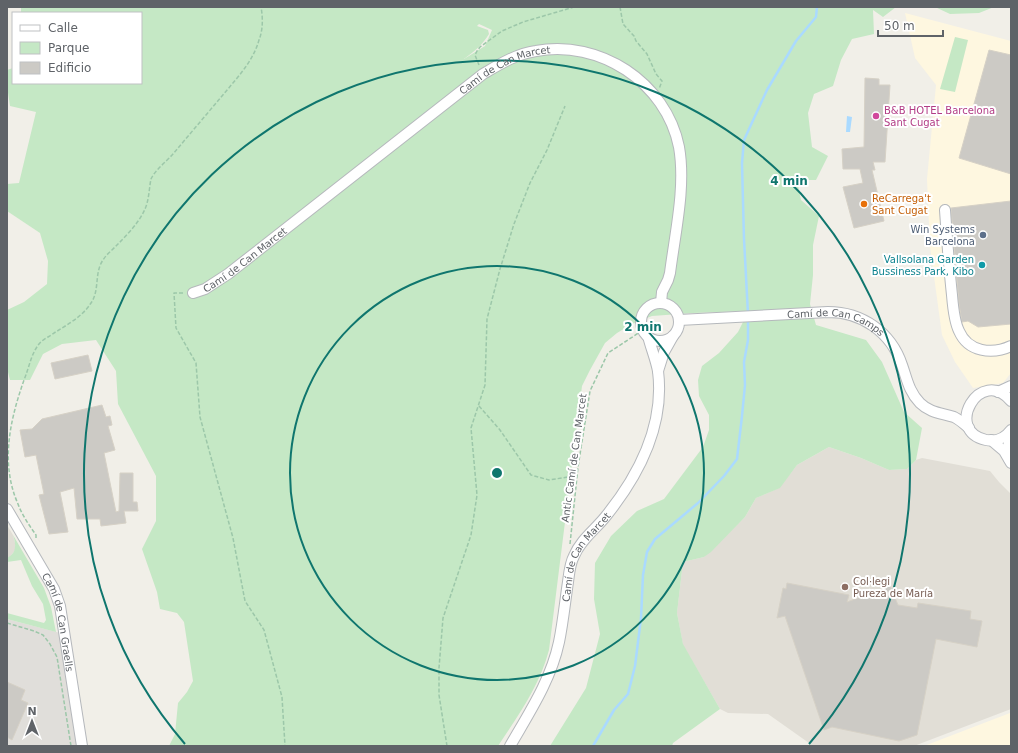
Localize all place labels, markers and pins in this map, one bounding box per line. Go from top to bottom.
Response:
place label: B&B HOTEL Barcelona Sant Cugat [884,105,995,128]
marker: B&B HOTEL Barcelona Sant Cugat [871,111,881,121]
place label: ReCarrega't Sant Cugat [872,193,931,216]
marker: ReCarrega't Sant Cugat [859,199,869,209]
place label: Win Systems Barcelona [911,224,975,247]
marker: Win Systems Barcelona [978,230,988,240]
place label: Vallsolana Garden Bussiness Park, Kibo [872,254,974,277]
marker: Vallsolana Garden Bussiness Park, Kibo [977,260,987,270]
centre of rings [490,466,504,480]
place label: Col·legi Pureza de María [853,576,933,599]
marker: Col·legi Pureza de María [840,582,850,592]

